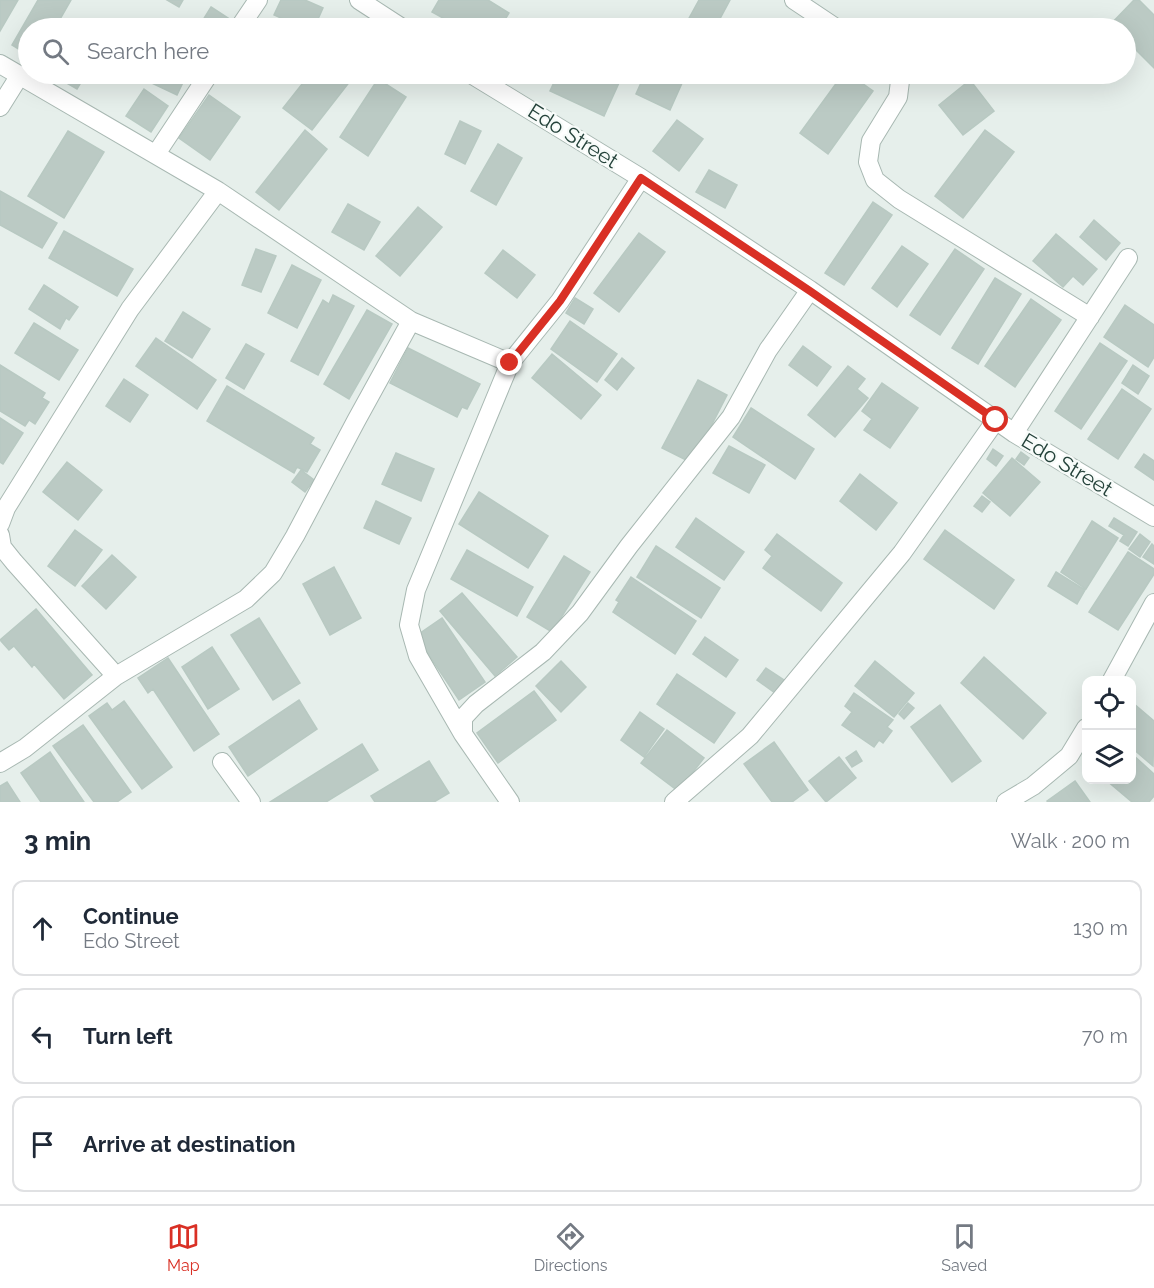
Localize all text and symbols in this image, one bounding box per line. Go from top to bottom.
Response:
search box [18,18,1136,84]
icon: search [39,35,72,68]
text: Search here [87,38,209,64]
street label: Edo Street [524,98,623,173]
route end [496,349,522,375]
route start [982,406,1008,432]
street label: Edo Street [1017,428,1117,501]
map controls [1082,676,1136,784]
button: locate [1082,676,1136,730]
button: layers [1082,730,1136,784]
text: 3 min [24,826,91,856]
text: Walk · 200 m [1011,829,1130,853]
text: Continue [83,903,179,929]
icon: ahead [26,912,59,945]
text: 130 m [1073,916,1128,940]
text: Edo Street [83,929,180,953]
icon: left [26,1020,59,1053]
text: Turn left [83,1023,173,1049]
text: 70 m [1082,1024,1128,1048]
icon: arrive [26,1128,59,1161]
text: Arrive at destination [83,1131,296,1157]
tab: Map [167,1220,200,1275]
tab: Directions [534,1220,608,1275]
tab: Saved [941,1220,987,1275]

